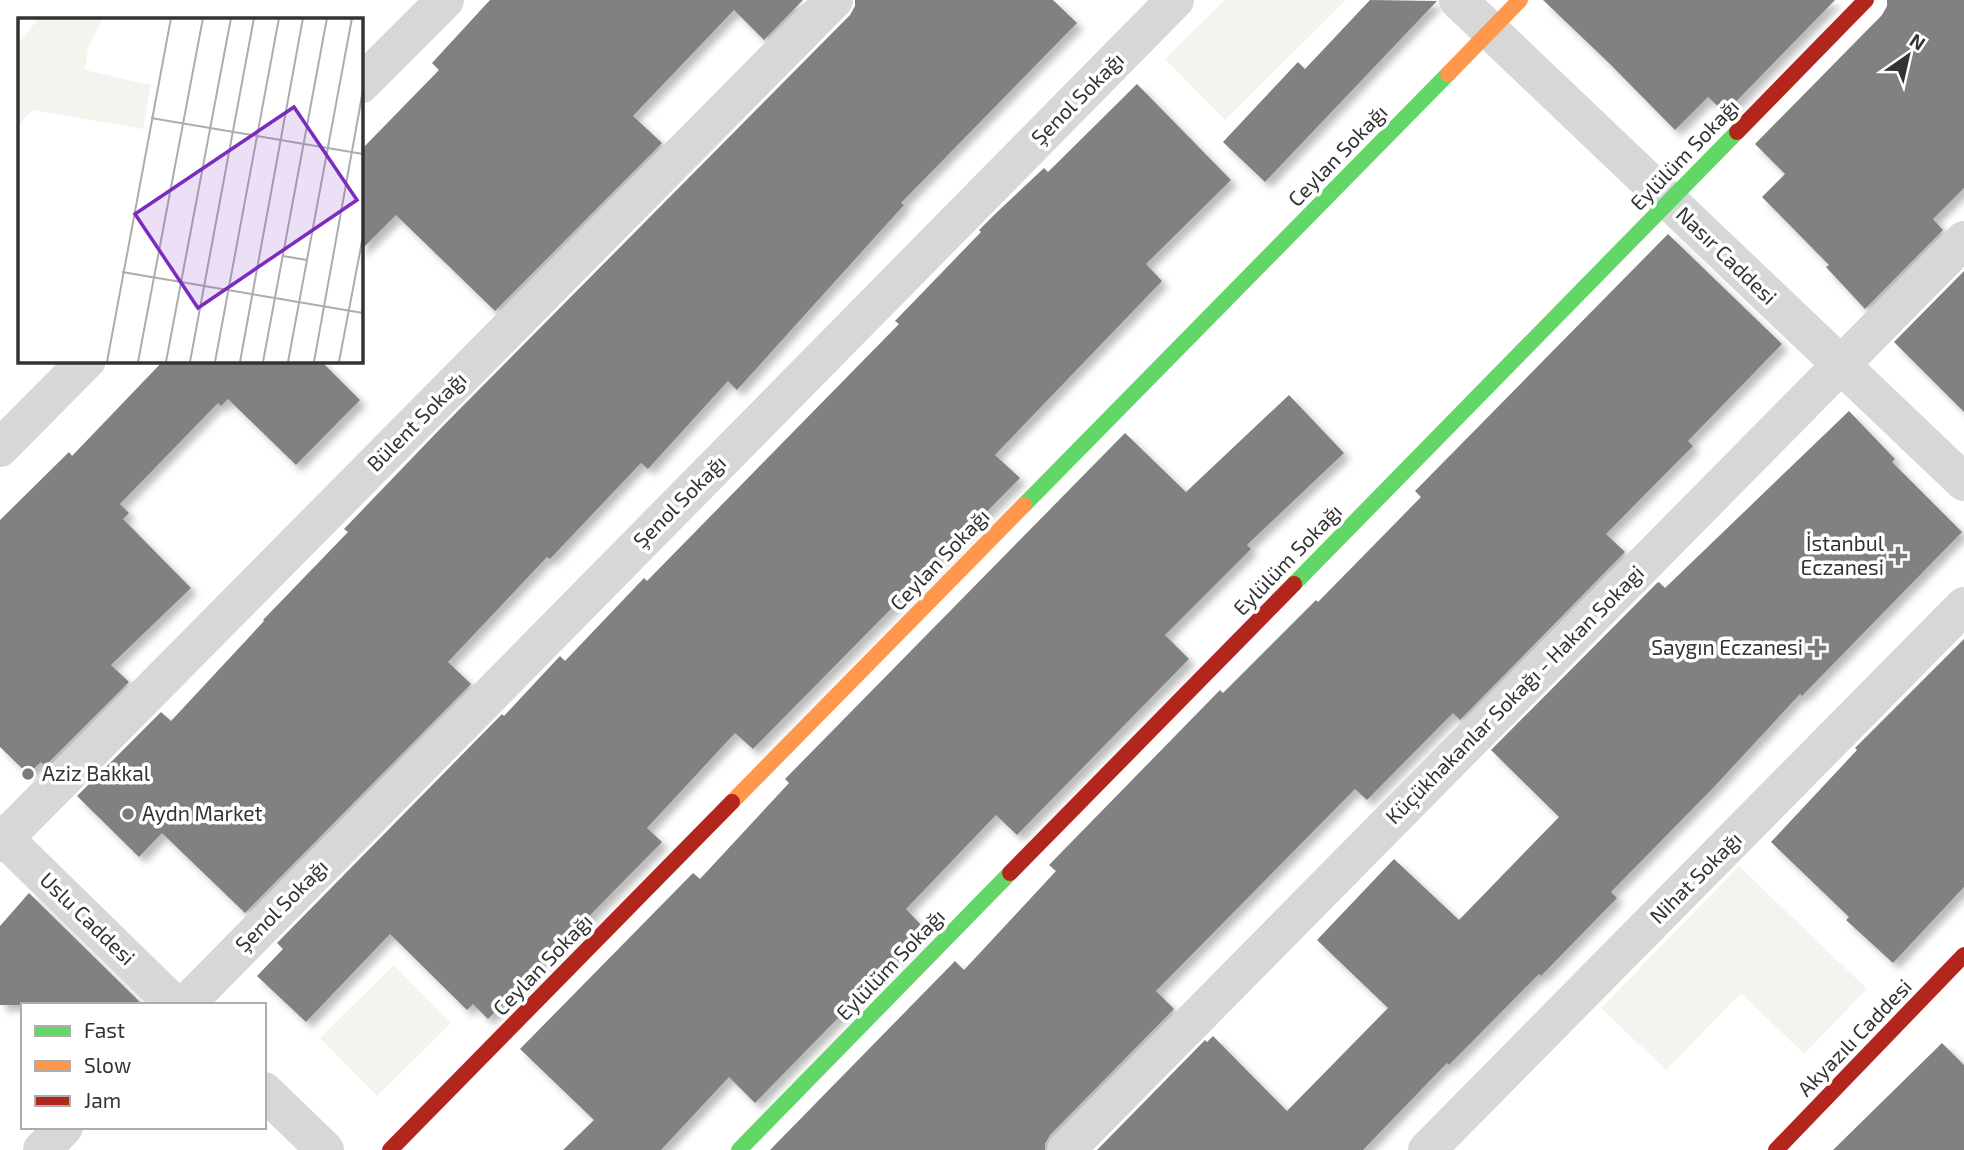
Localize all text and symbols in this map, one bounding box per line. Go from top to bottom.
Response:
inset map [18,18,362,362]
north arrow [1873,21,1943,91]
text: N [1906,28,1930,55]
street label: Şenol Sokağı [1026,47,1130,151]
street label: Eylülüm Sokağı [1624,93,1743,215]
street label: Ceylan Sokağı [1282,99,1392,211]
street label: Nasır Caddesi [1672,201,1782,309]
street label: Bülent Sokağı [361,366,471,476]
street label: Şenol Sokağı [628,450,732,554]
street label: Eylülüm Sokağı [1227,498,1346,620]
street label: Ceylan Sokağı [884,503,994,615]
place label: İstanbul Eczanesi [1800,530,1885,579]
marker: İstanbul Eczanesi [1890,548,1906,564]
street label: Küçükhakanlar Sokağı - Hakan Sokagi [1380,560,1650,830]
place label: Saygın Eczanesi [1651,634,1803,659]
marker: Saygın Eczanesi [1809,640,1825,656]
place label: Aziz Bakkal [42,760,151,785]
marker: Aziz Bakkal [20,766,36,782]
place label: Aydn Market [142,800,263,825]
marker: Aydn Market [120,806,136,822]
street label: Nihat Sokağı [1644,826,1746,928]
street label: Şenol Sokağı [230,854,334,958]
street label: Uslu Caddesi [35,866,141,969]
street label: Eylülüm Sokağı [830,903,949,1025]
street label: Ceylan Sokağı [487,908,597,1020]
street label: Akyazılı Caddesi [1792,973,1916,1101]
legend [21,1003,266,1129]
text: Fast [84,1017,125,1042]
text: Slow [84,1052,131,1077]
text: Jam [84,1087,121,1112]

